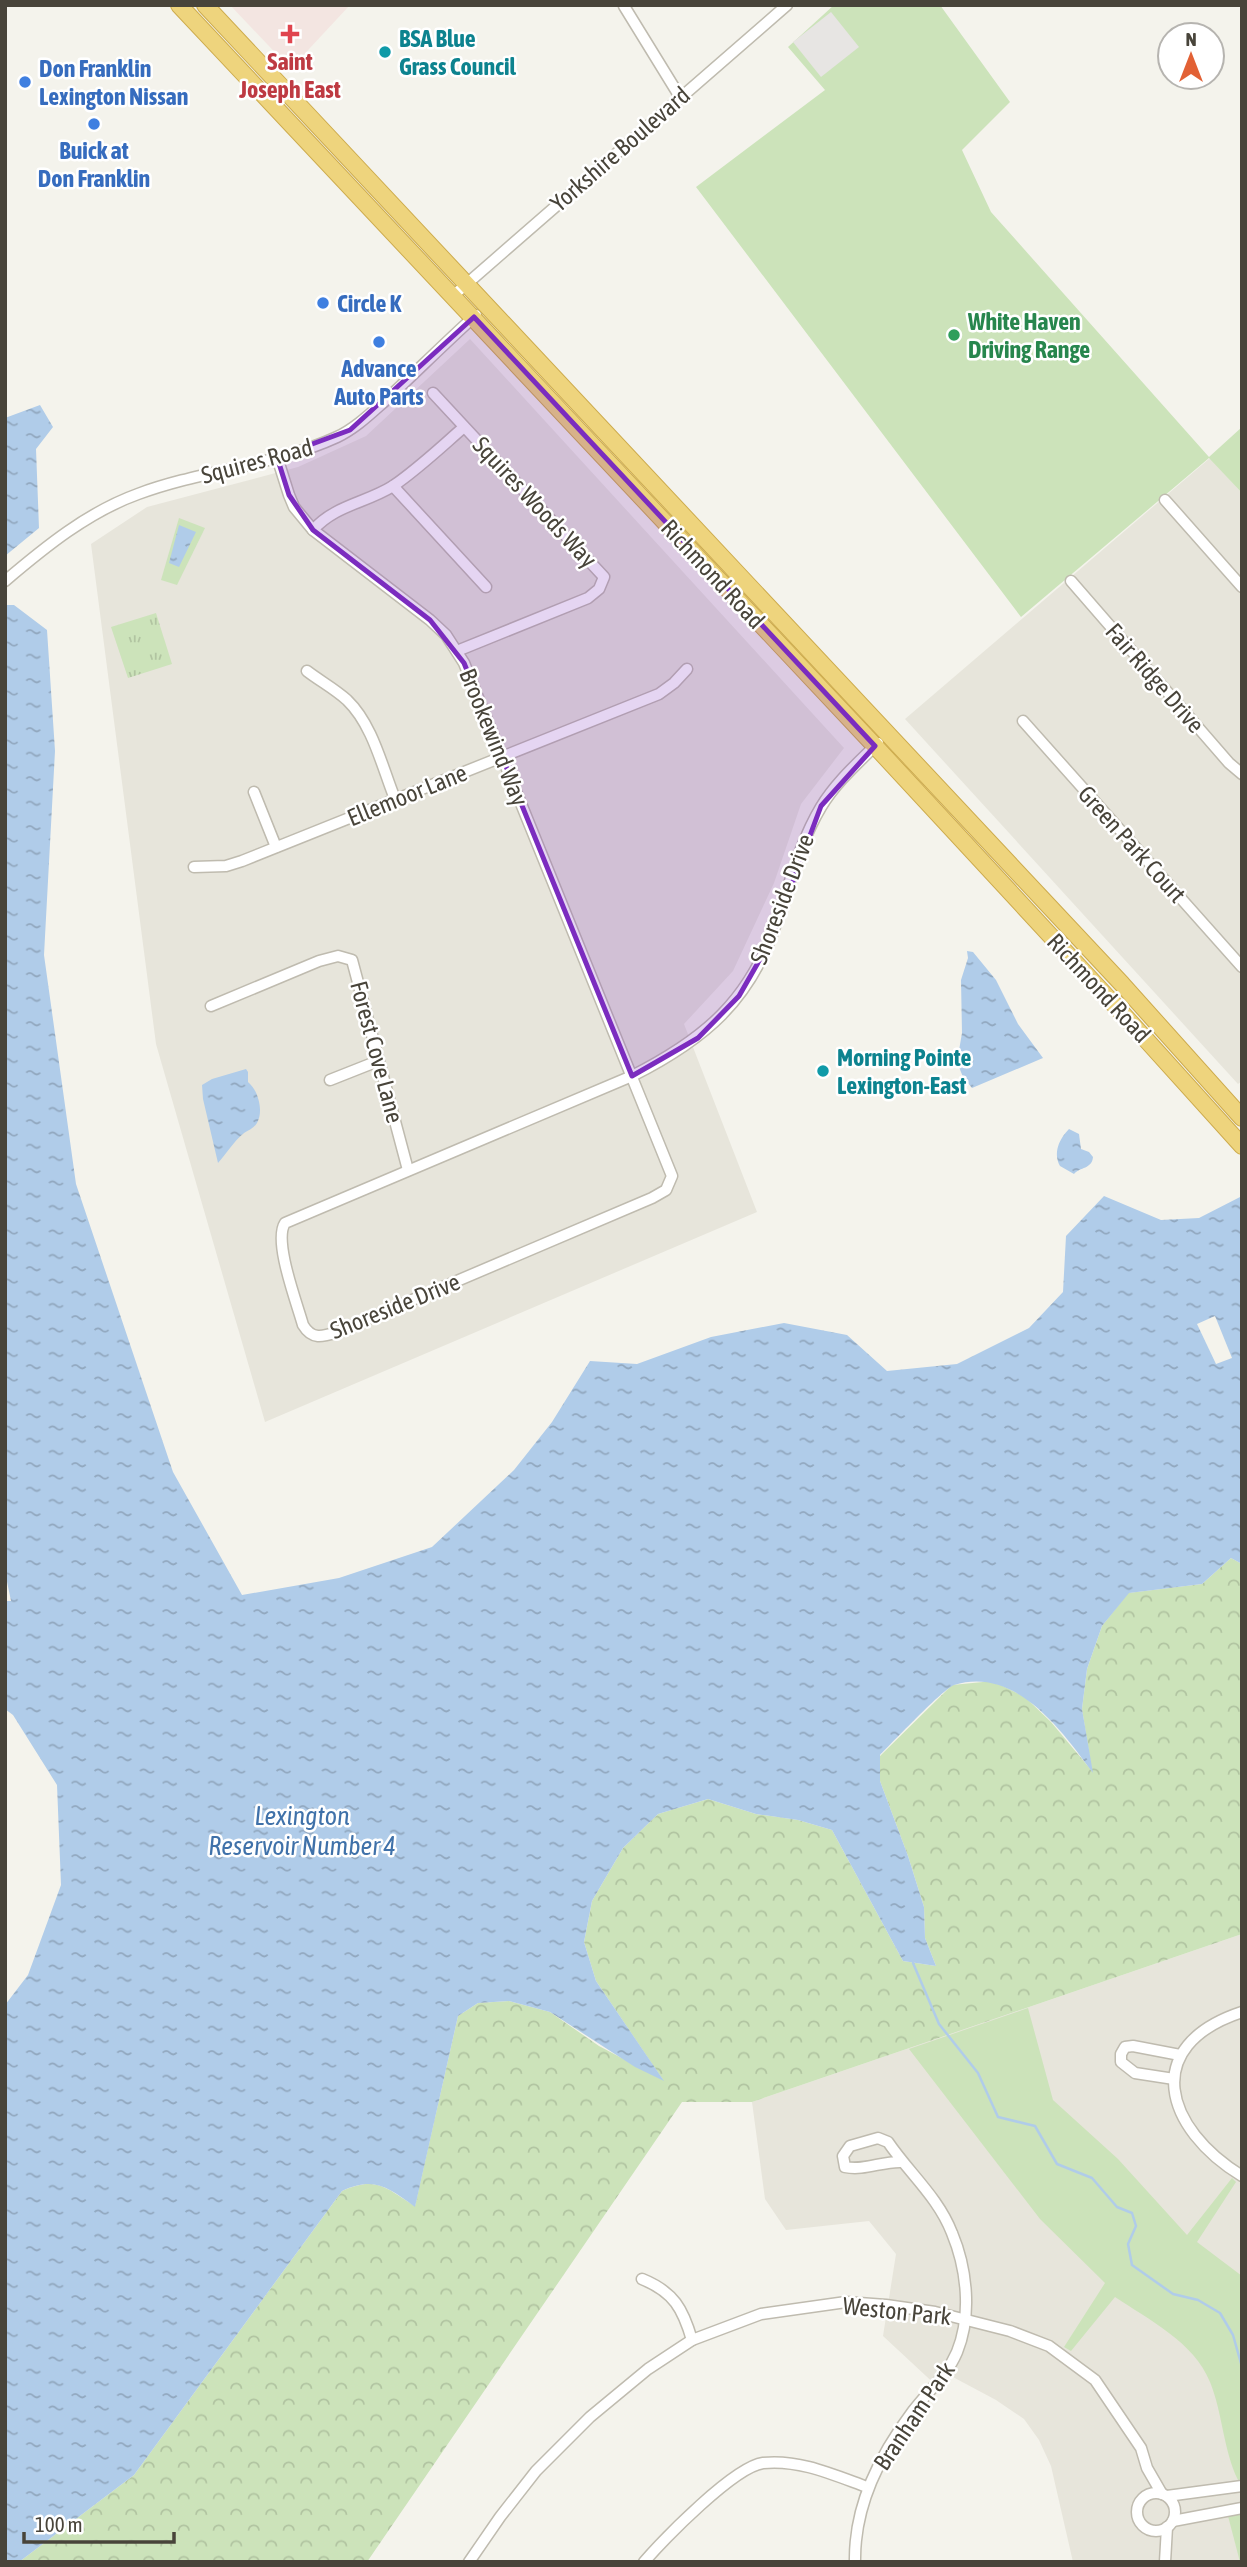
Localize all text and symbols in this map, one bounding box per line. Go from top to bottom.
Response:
north arrow [1156,21,1226,91]
marker: Saint Joseph East [280,24,300,44]
place label: BSA Blue Grass Council [399,25,516,80]
text: N [1185,28,1197,50]
marker: BSA Blue Grass Council [377,44,393,60]
place label: Saint Joseph East [238,48,341,103]
place label: Don Franklin Lexington Nissan [39,55,188,110]
marker: Don Franklin Lexington Nissan [17,74,33,90]
street label: Yorkshire Boulevard [545,81,695,217]
marker: Buick at Don Franklin [86,116,102,132]
place label: Buick at Don Franklin [38,137,150,192]
place label: Circle K [337,290,402,317]
marker: Circle K [315,295,331,311]
place label: White Haven Driving Range [967,308,1090,363]
marker: White Haven Driving Range [946,327,962,343]
marker: Advance Auto Parts [371,334,387,350]
place label: Advance Auto Parts [333,355,424,410]
street label: Squires Woods Way [468,431,602,573]
street label: Squires Road [198,433,316,489]
street label: Richmond Road [656,514,770,634]
street label: Fair Ridge Drive [1100,618,1210,738]
street label: Brookewind Way [454,664,534,810]
street label: Ellemoor Lane [343,759,471,831]
street label: Green Park Court [1073,780,1191,908]
street label: Shoreside Drive [745,830,819,968]
street label: Richmond Road [1042,928,1156,1048]
street label: Forest Cove Lane [345,978,409,1126]
place label: Morning Pointe Lexington-East [837,1044,971,1099]
marker: Morning Pointe Lexington-East [815,1063,831,1079]
street label: Shoreside Drive [326,1268,464,1344]
water label: Lexington Reservoir Number 4 [208,1801,396,1861]
street label: Weston Park [841,2292,953,2330]
street label: Branham Park [868,2357,960,2475]
scale bar [24,2500,175,2544]
text: 100 m [35,2512,83,2536]

